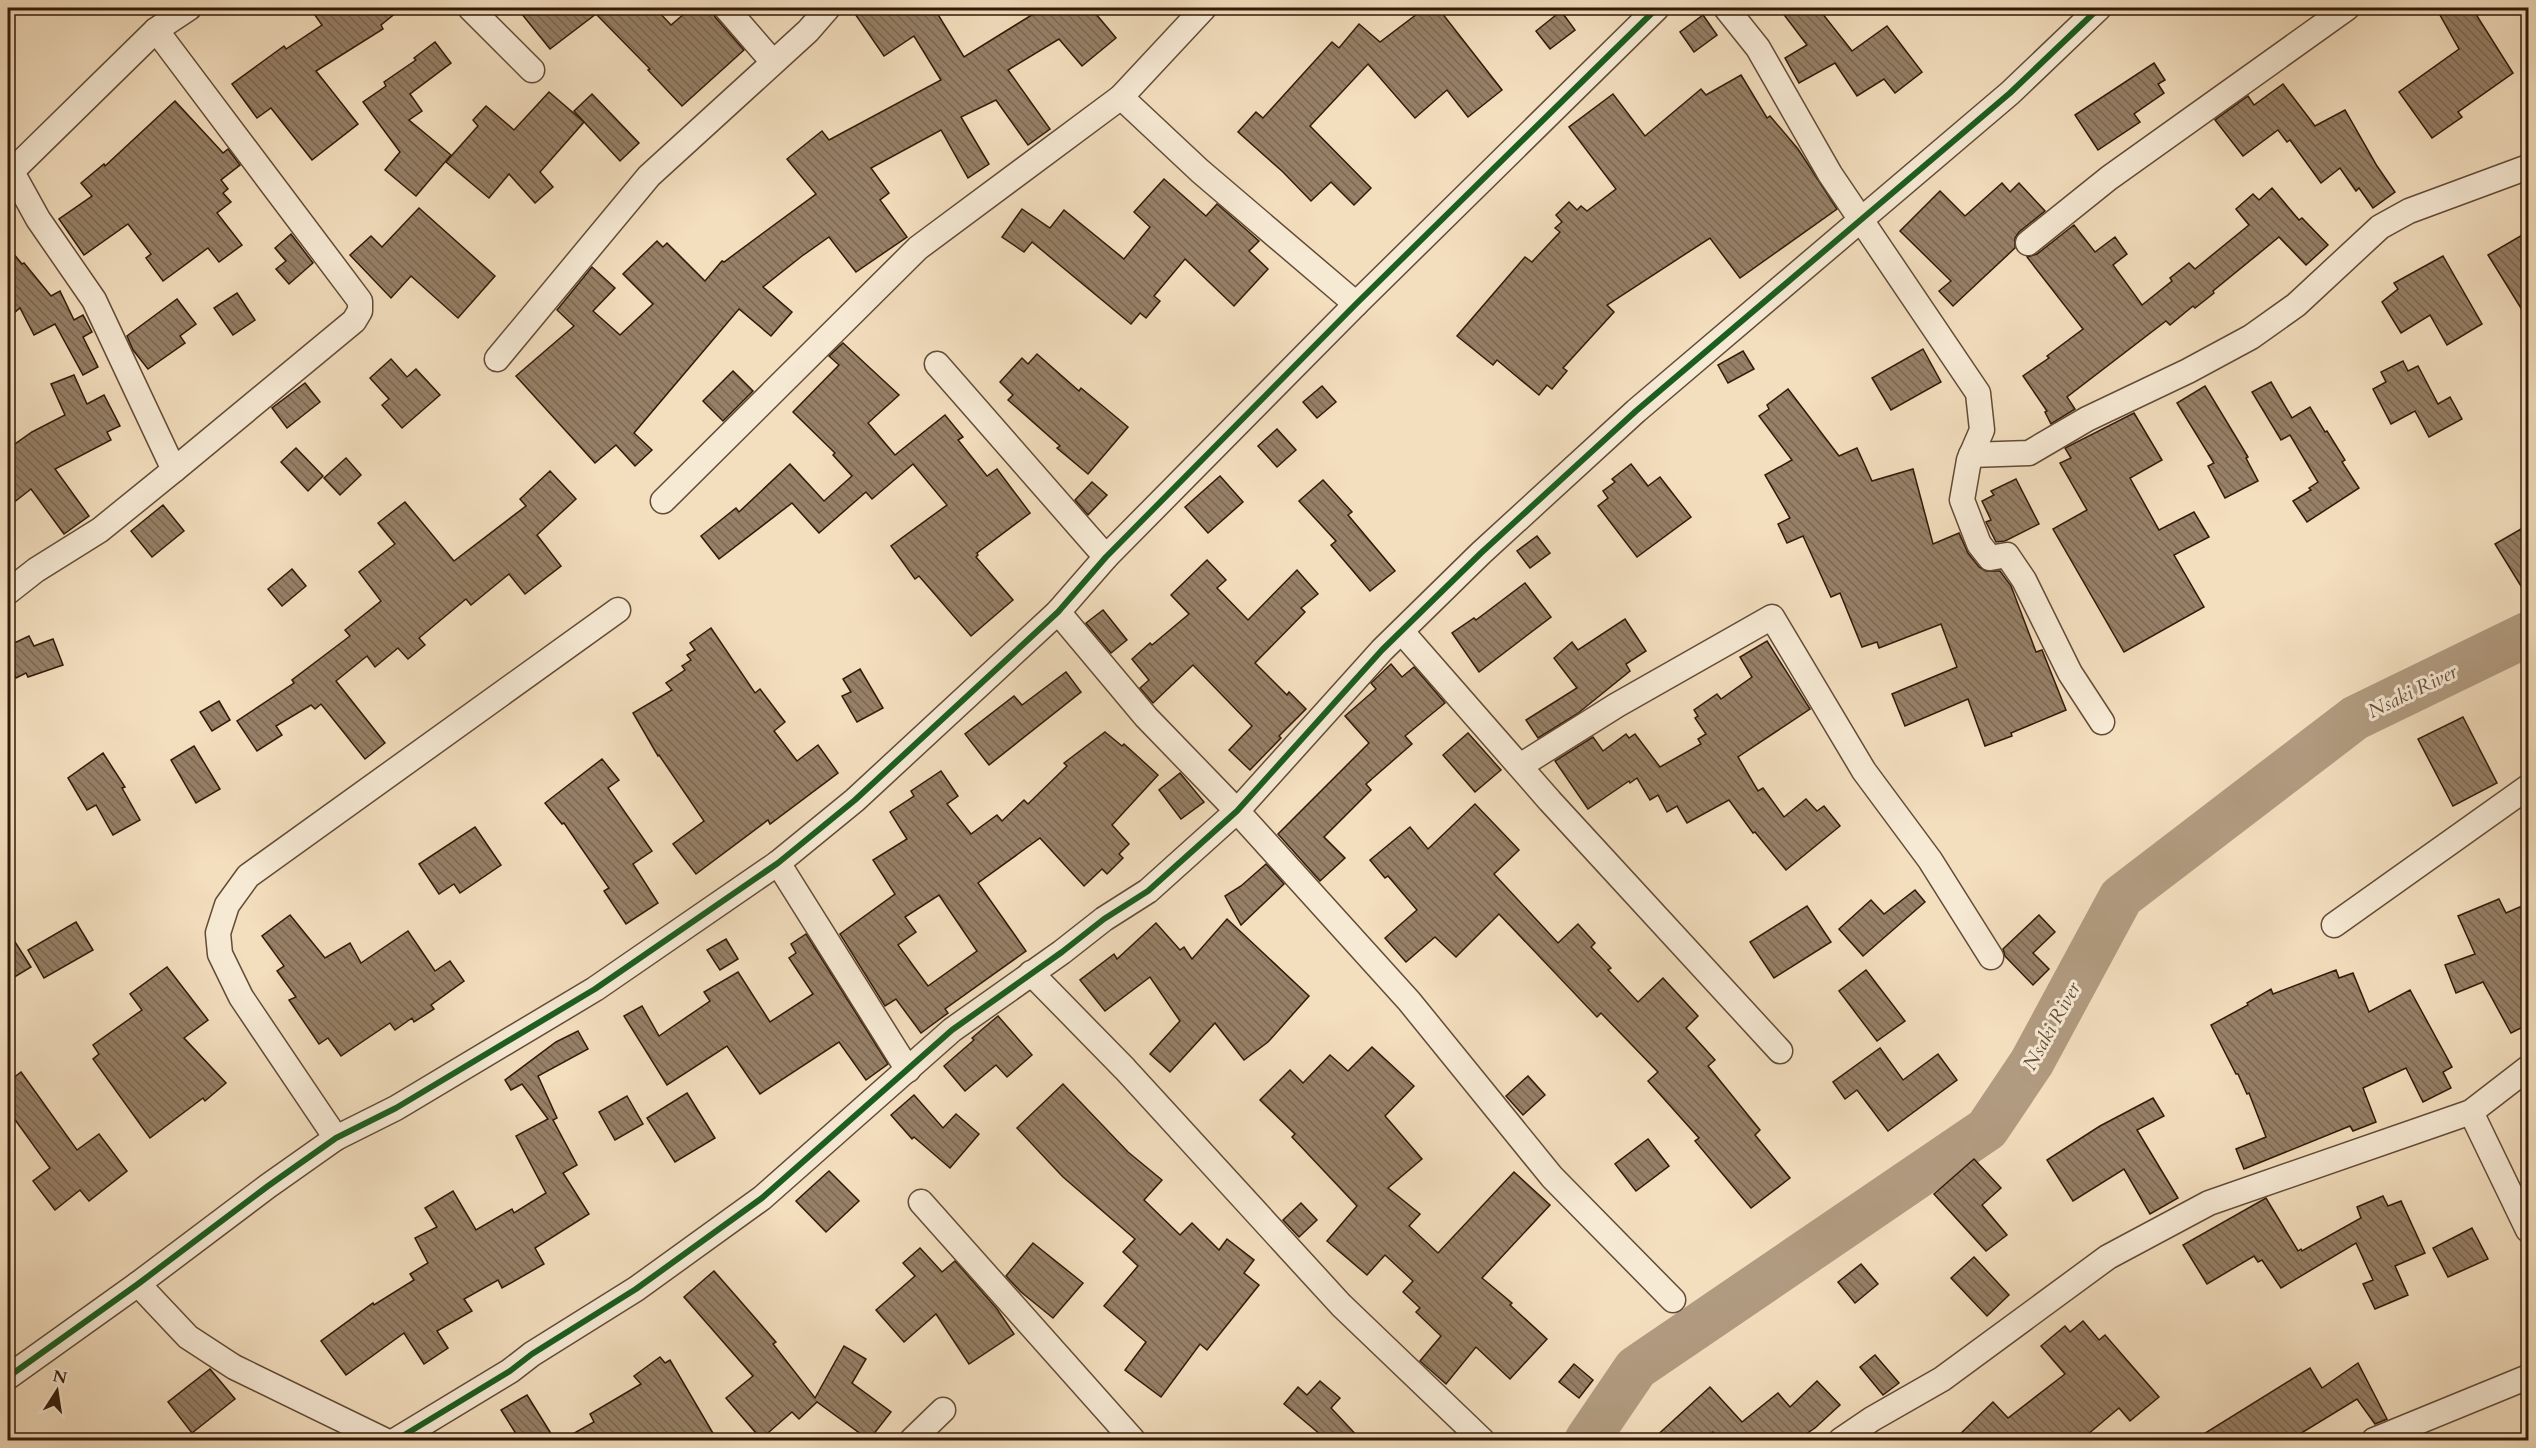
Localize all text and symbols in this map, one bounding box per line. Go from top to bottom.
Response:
water label: Nsaki River [2363,657,2463,725]
water label: Nsaki River [2016,976,2087,1075]
north arrow [27,1361,87,1421]
text: N [51,1365,69,1390]

